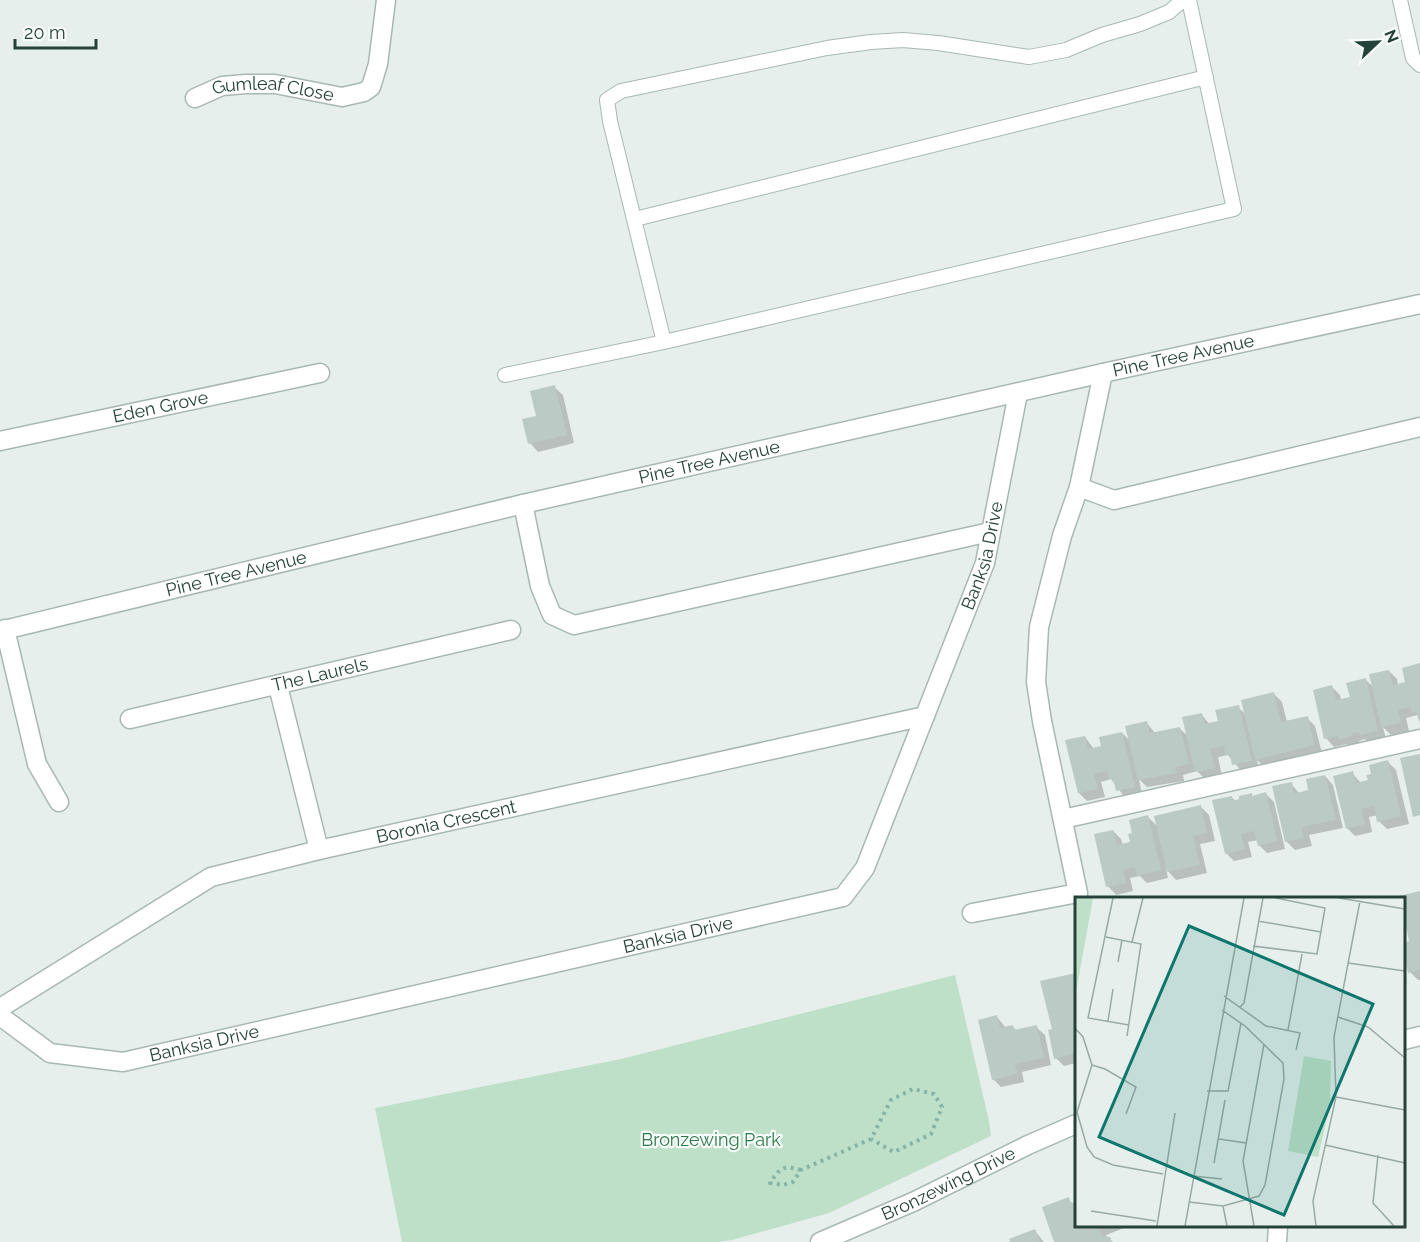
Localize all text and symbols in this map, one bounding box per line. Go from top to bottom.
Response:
scale bar [15,12,96,50]
north arrow [1348,12,1408,72]
text: 20 m [24,22,66,43]
text: N [1380,27,1402,46]
street label: Gumleaf Close [208,73,336,105]
street label: Pine Tree Avenue [1111,329,1256,381]
street label: Eden Grove [111,386,210,427]
street label: Pine Tree Avenue [636,435,782,488]
street label: Banksia Drive [957,499,1007,613]
street label: Pine Tree Avenue [164,546,309,600]
street label: The Laurels [270,653,370,696]
street label: Boronia Crescent [374,796,518,847]
inset map [1075,897,1405,1227]
street label: Banksia Drive [621,912,735,957]
street label: Banksia Drive [147,1020,261,1066]
park label: Bronzewing Park [641,1129,781,1150]
street label: Bronzewing Drive [878,1142,1019,1224]

